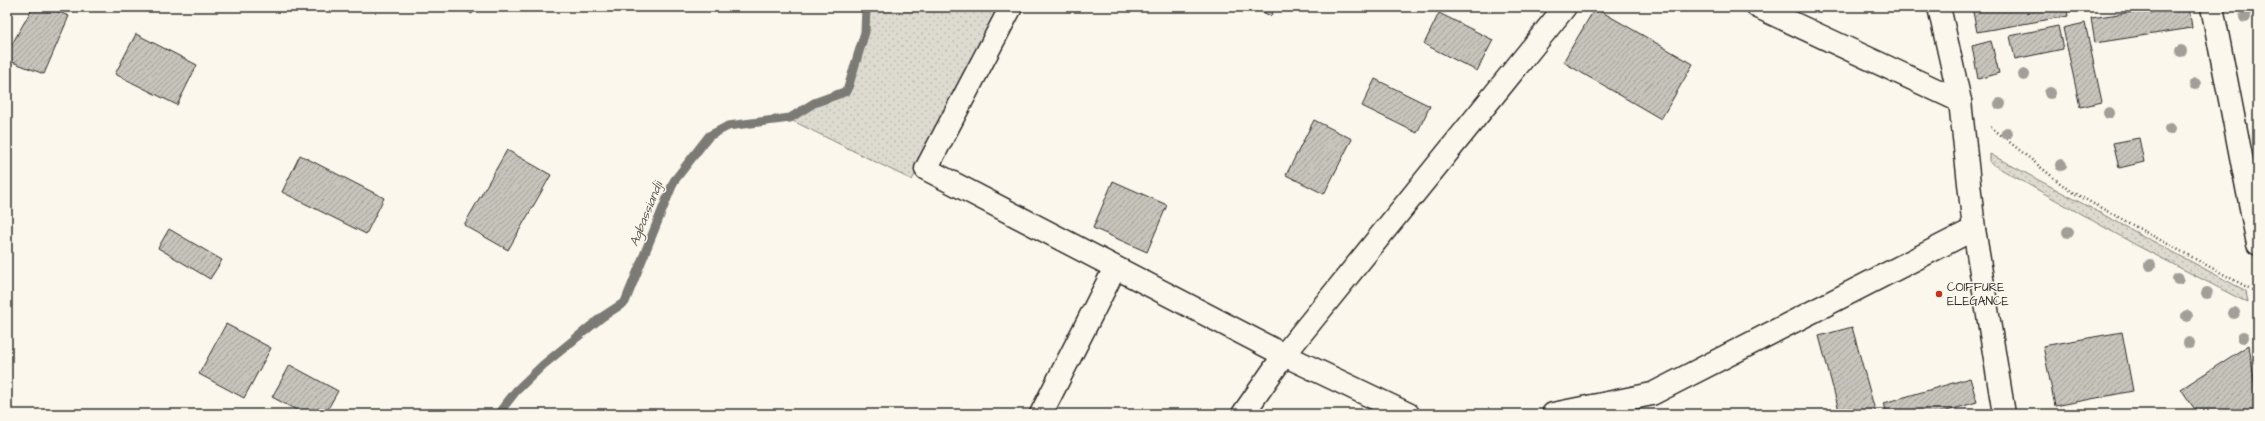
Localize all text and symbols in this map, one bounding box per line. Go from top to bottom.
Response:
water label: Agbassiandji [625,177,669,249]
place label: COIFFURE ELEGANCE [1947,279,2009,310]
marker: COIFFURE ELEGANCE [1934,289,1944,299]

